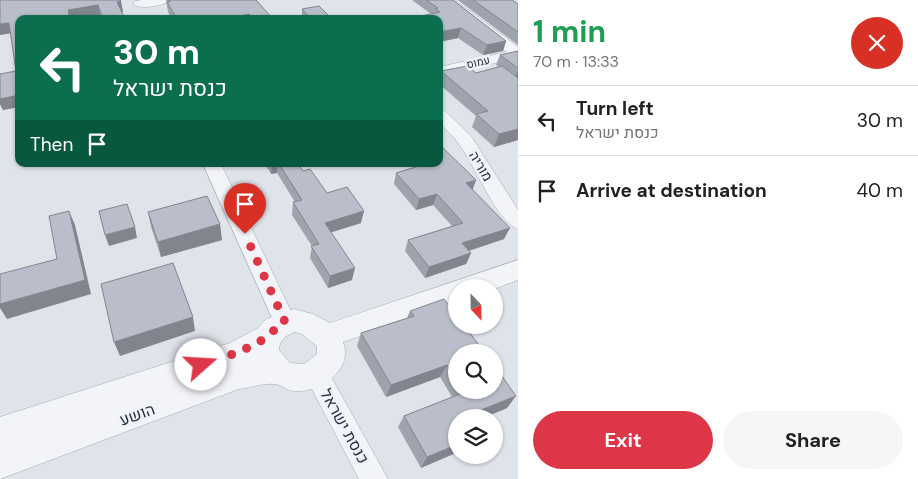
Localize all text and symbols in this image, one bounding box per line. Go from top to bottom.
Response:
text: 1 min [533,12,606,51]
button: close [851,17,903,69]
text: 30 m [113,29,200,75]
icon: left [30,35,95,100]
text: 70 m · 13:33 [533,51,619,72]
street label: עמוס [465,53,491,71]
text: כנסת ישראל [113,74,227,103]
text: Turn left [576,96,654,121]
icon: left [533,107,561,135]
text: 30 m [857,108,903,133]
text: כנסת ישראל [576,122,659,143]
icon: arrive [83,130,111,158]
text: Then [30,132,73,157]
street label: מוריה [465,148,497,184]
icon: arrive [533,177,561,205]
text: Arrive at destination [576,178,767,203]
text: 40 m [856,178,903,203]
pin [224,183,266,234]
icon: arrive [231,190,259,218]
north arrow [448,279,502,334]
map controls [448,279,503,464]
position arrow [174,338,226,390]
button: search [448,344,503,399]
street label: כנסת ישראל [315,385,374,468]
street label: הושע [117,398,158,431]
button: layers [448,409,503,464]
button: Exit [533,411,713,469]
button: Share [723,411,903,469]

